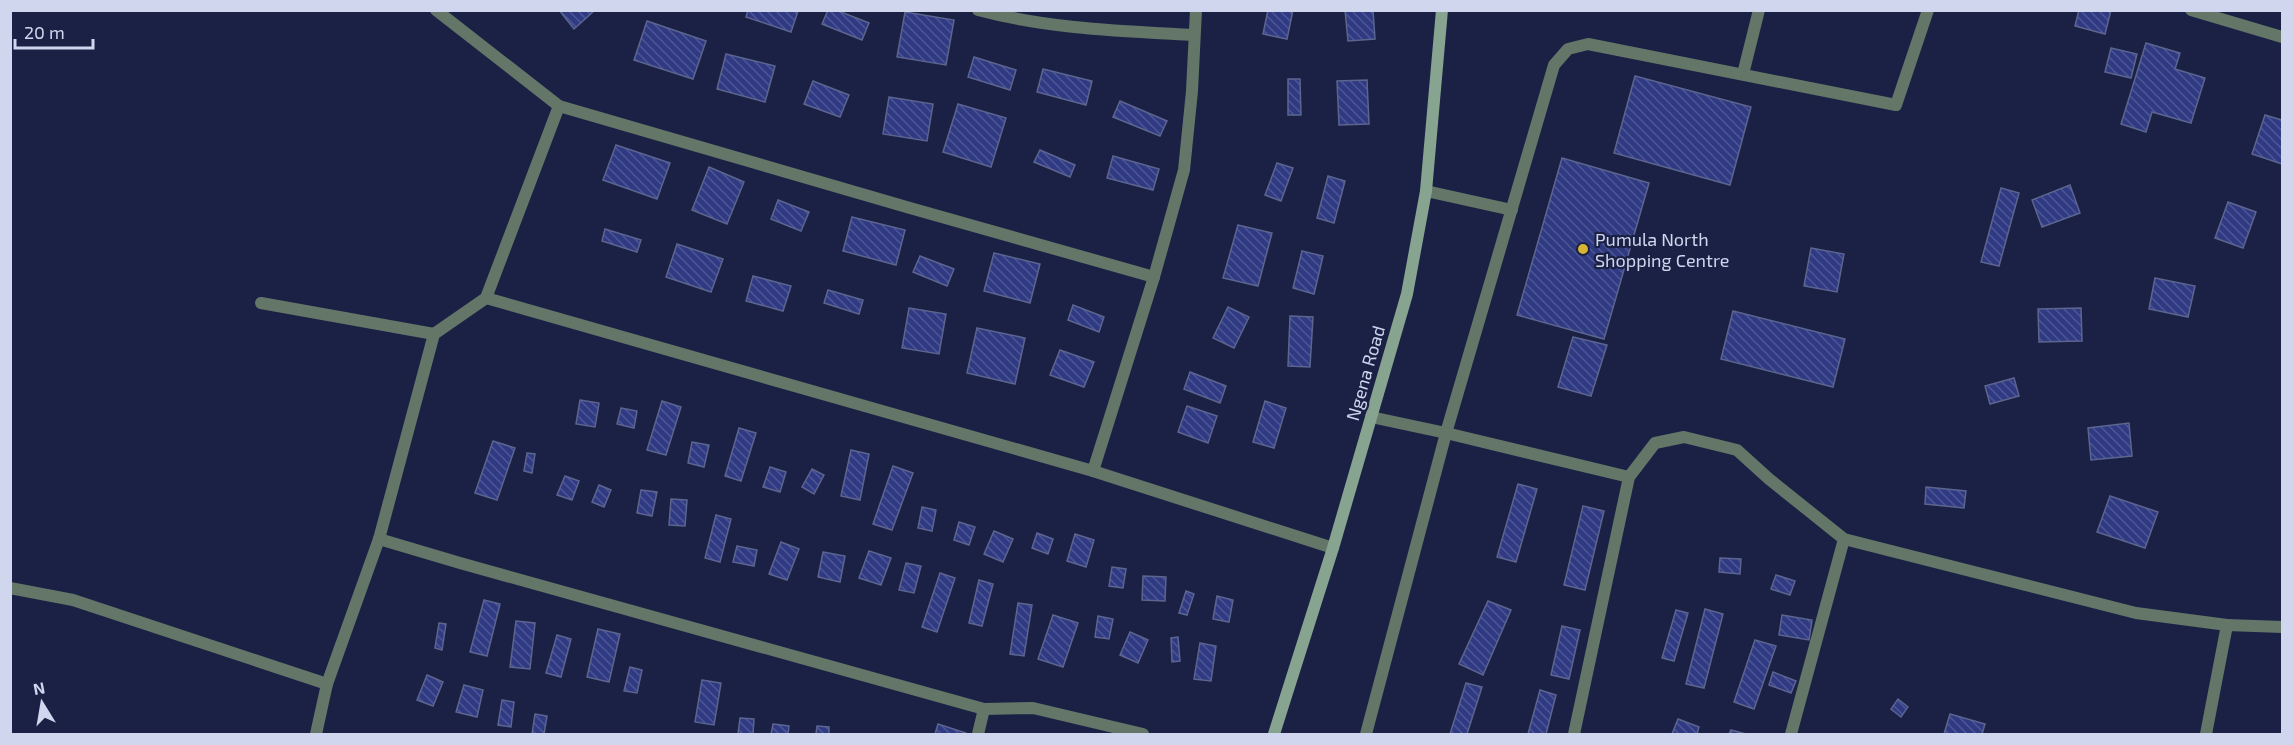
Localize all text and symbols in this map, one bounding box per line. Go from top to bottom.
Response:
scale bar [15,12,93,50]
text: 20 m [24,21,65,43]
place label: Pumula North Shopping Centre [1595,228,1730,271]
marker: Pumula North Shopping Centre [1576,242,1590,256]
street label: Ngena Road [1341,323,1389,423]
north arrow [12,673,72,733]
text: N [32,677,47,698]

